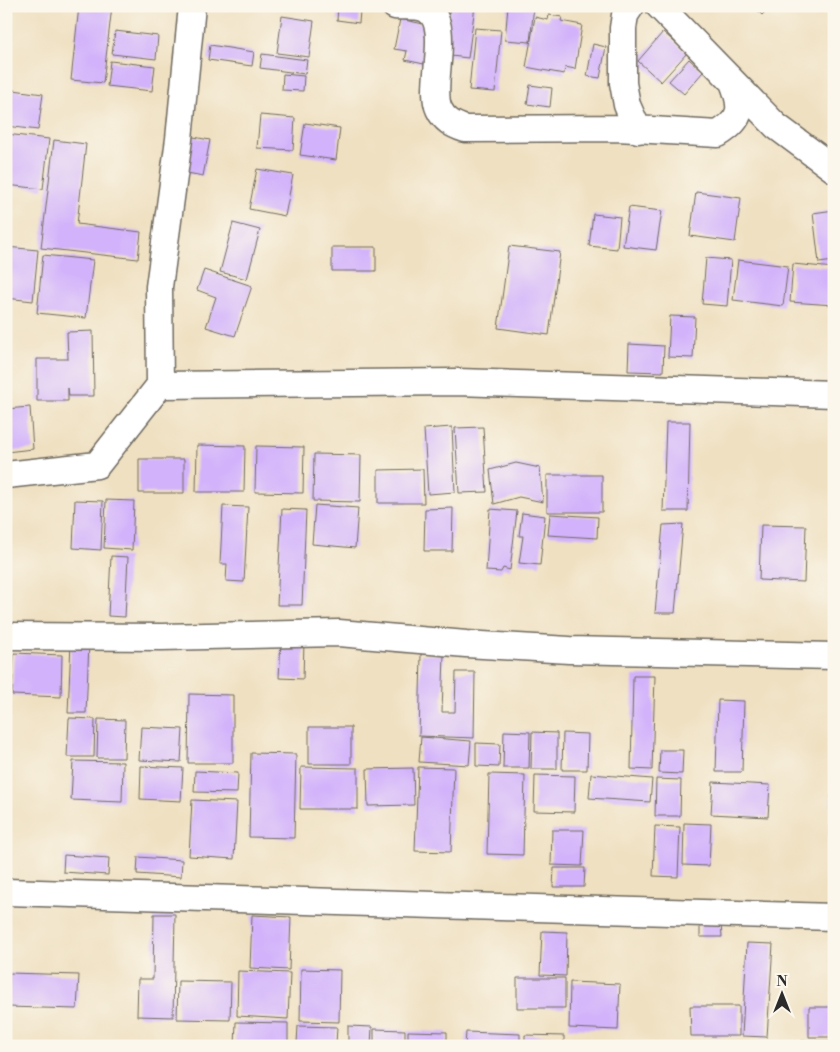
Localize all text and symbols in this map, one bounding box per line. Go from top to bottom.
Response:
north arrow [758,970,808,1020]
text: N [776,973,788,991]

